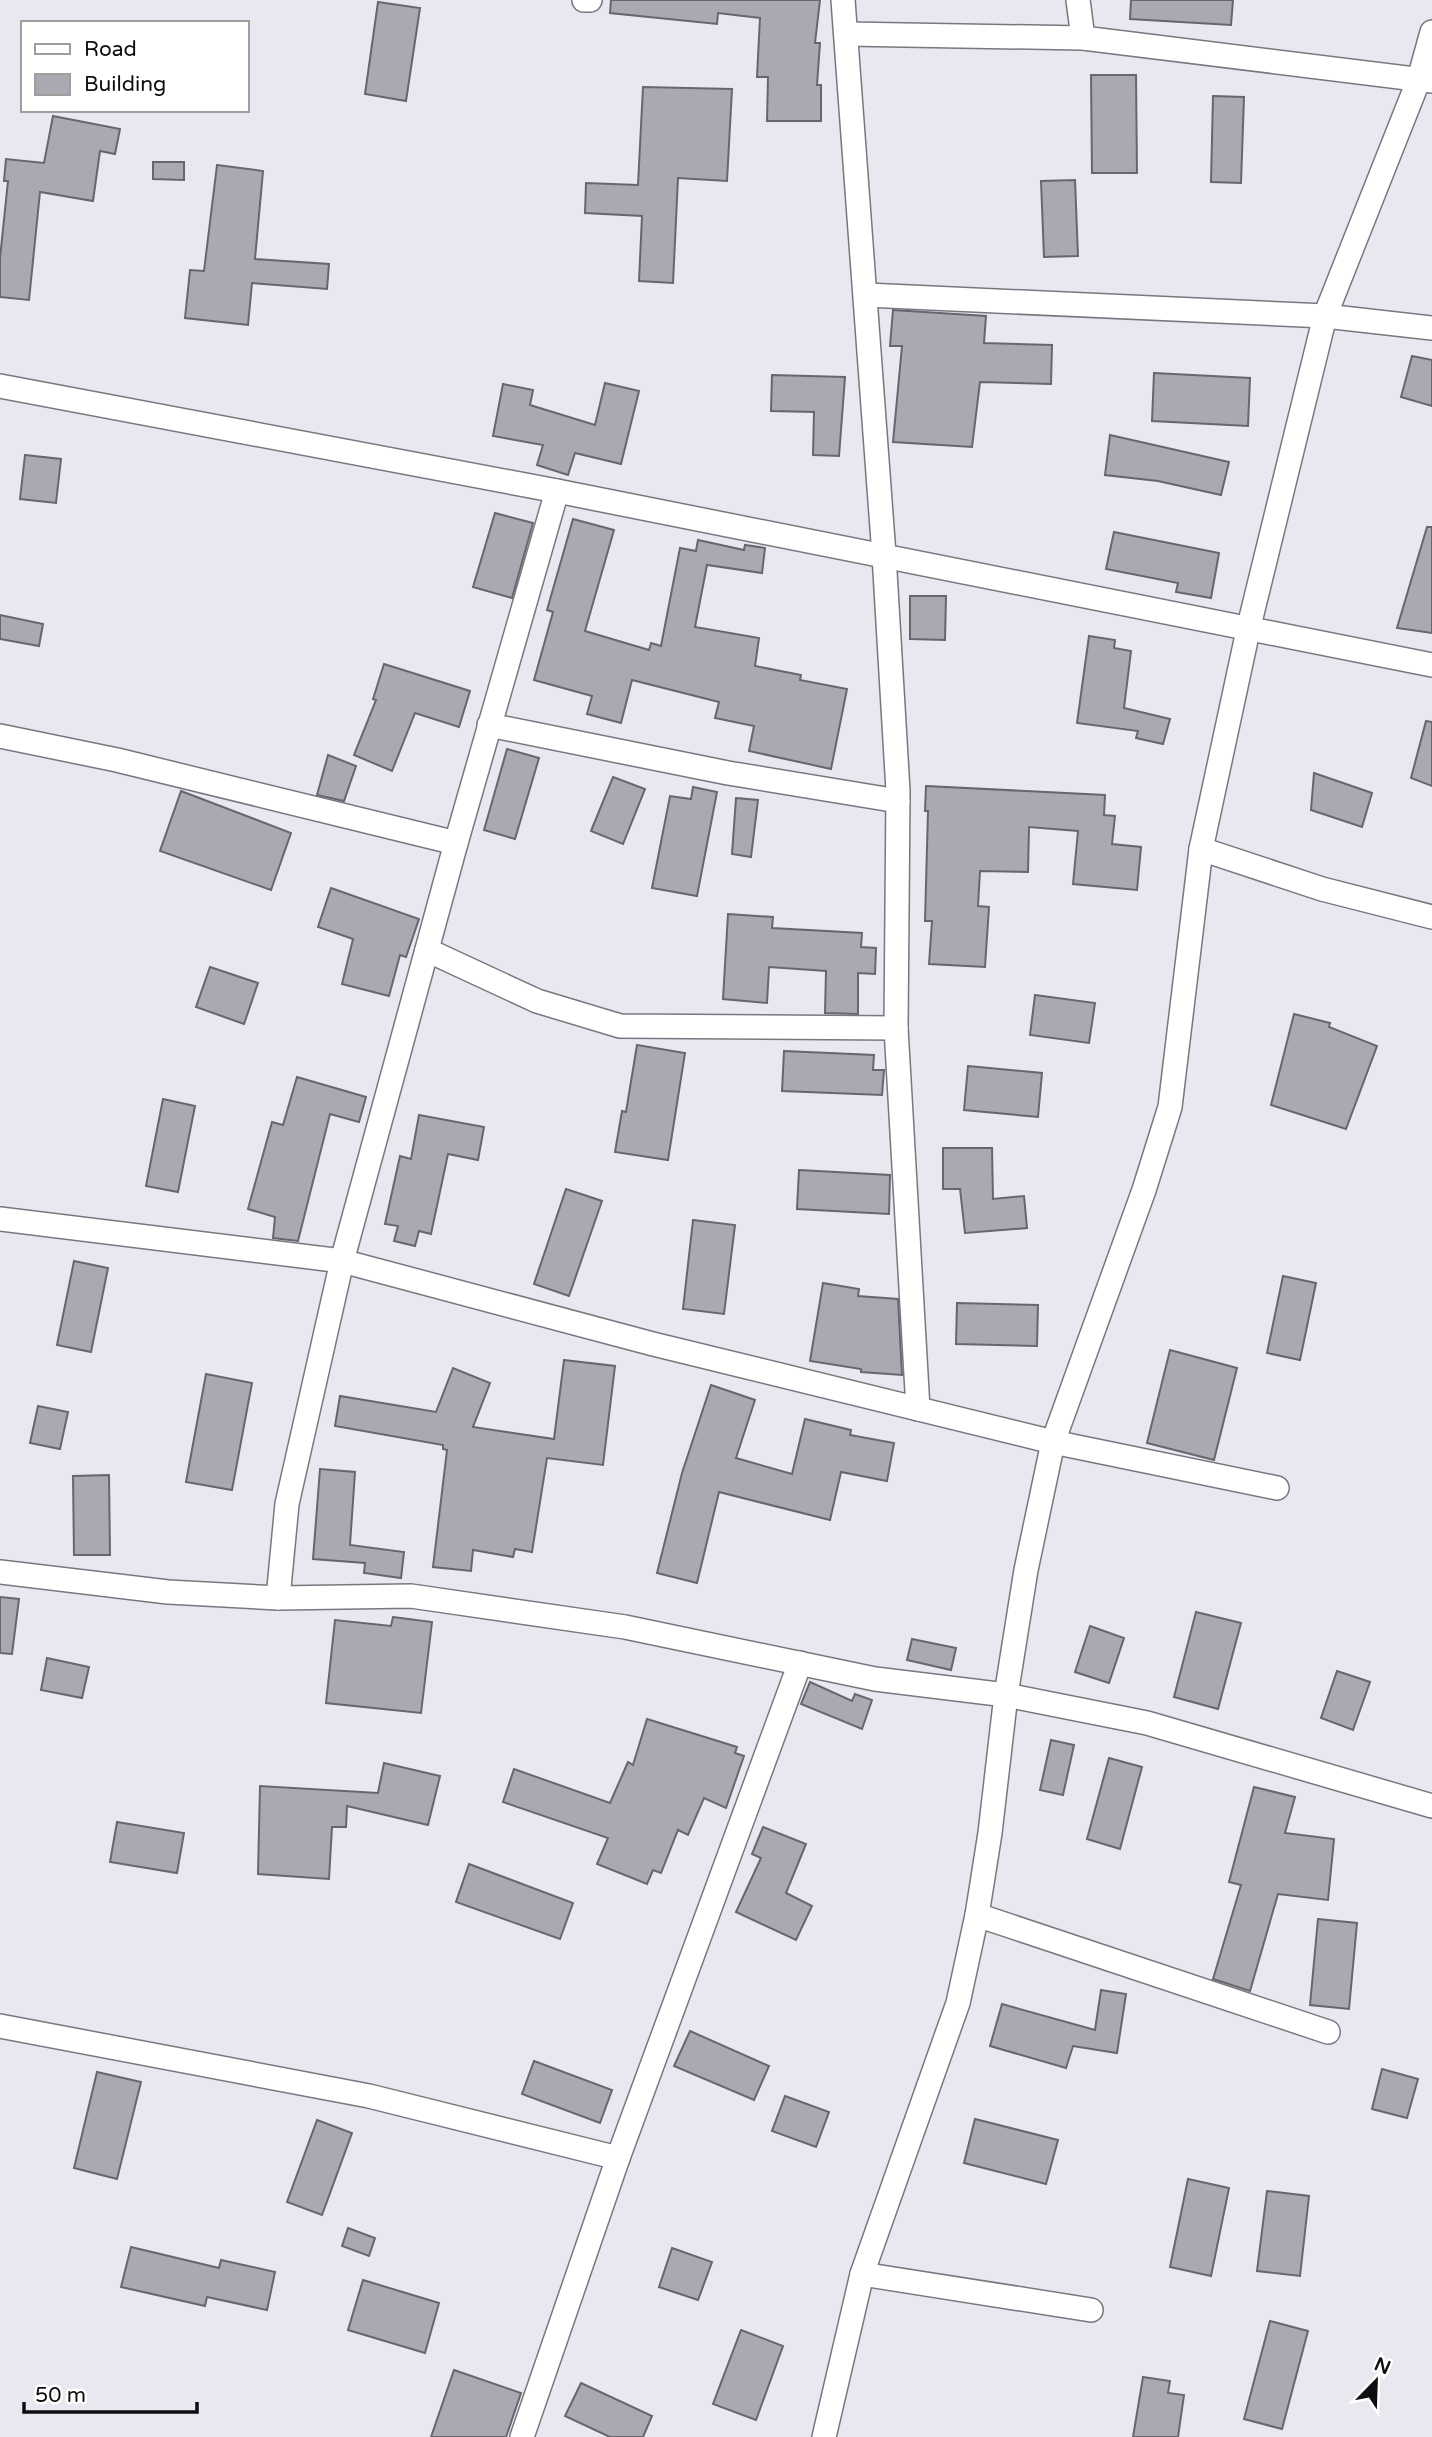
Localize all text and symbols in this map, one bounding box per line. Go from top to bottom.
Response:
legend [21,21,248,112]
text: Road [84,37,137,62]
text: Building [84,72,166,97]
north arrow [1341,2346,1411,2416]
text: N [1371,2353,1394,2379]
scale bar [24,2370,198,2414]
text: 50 m [35,2383,86,2408]

